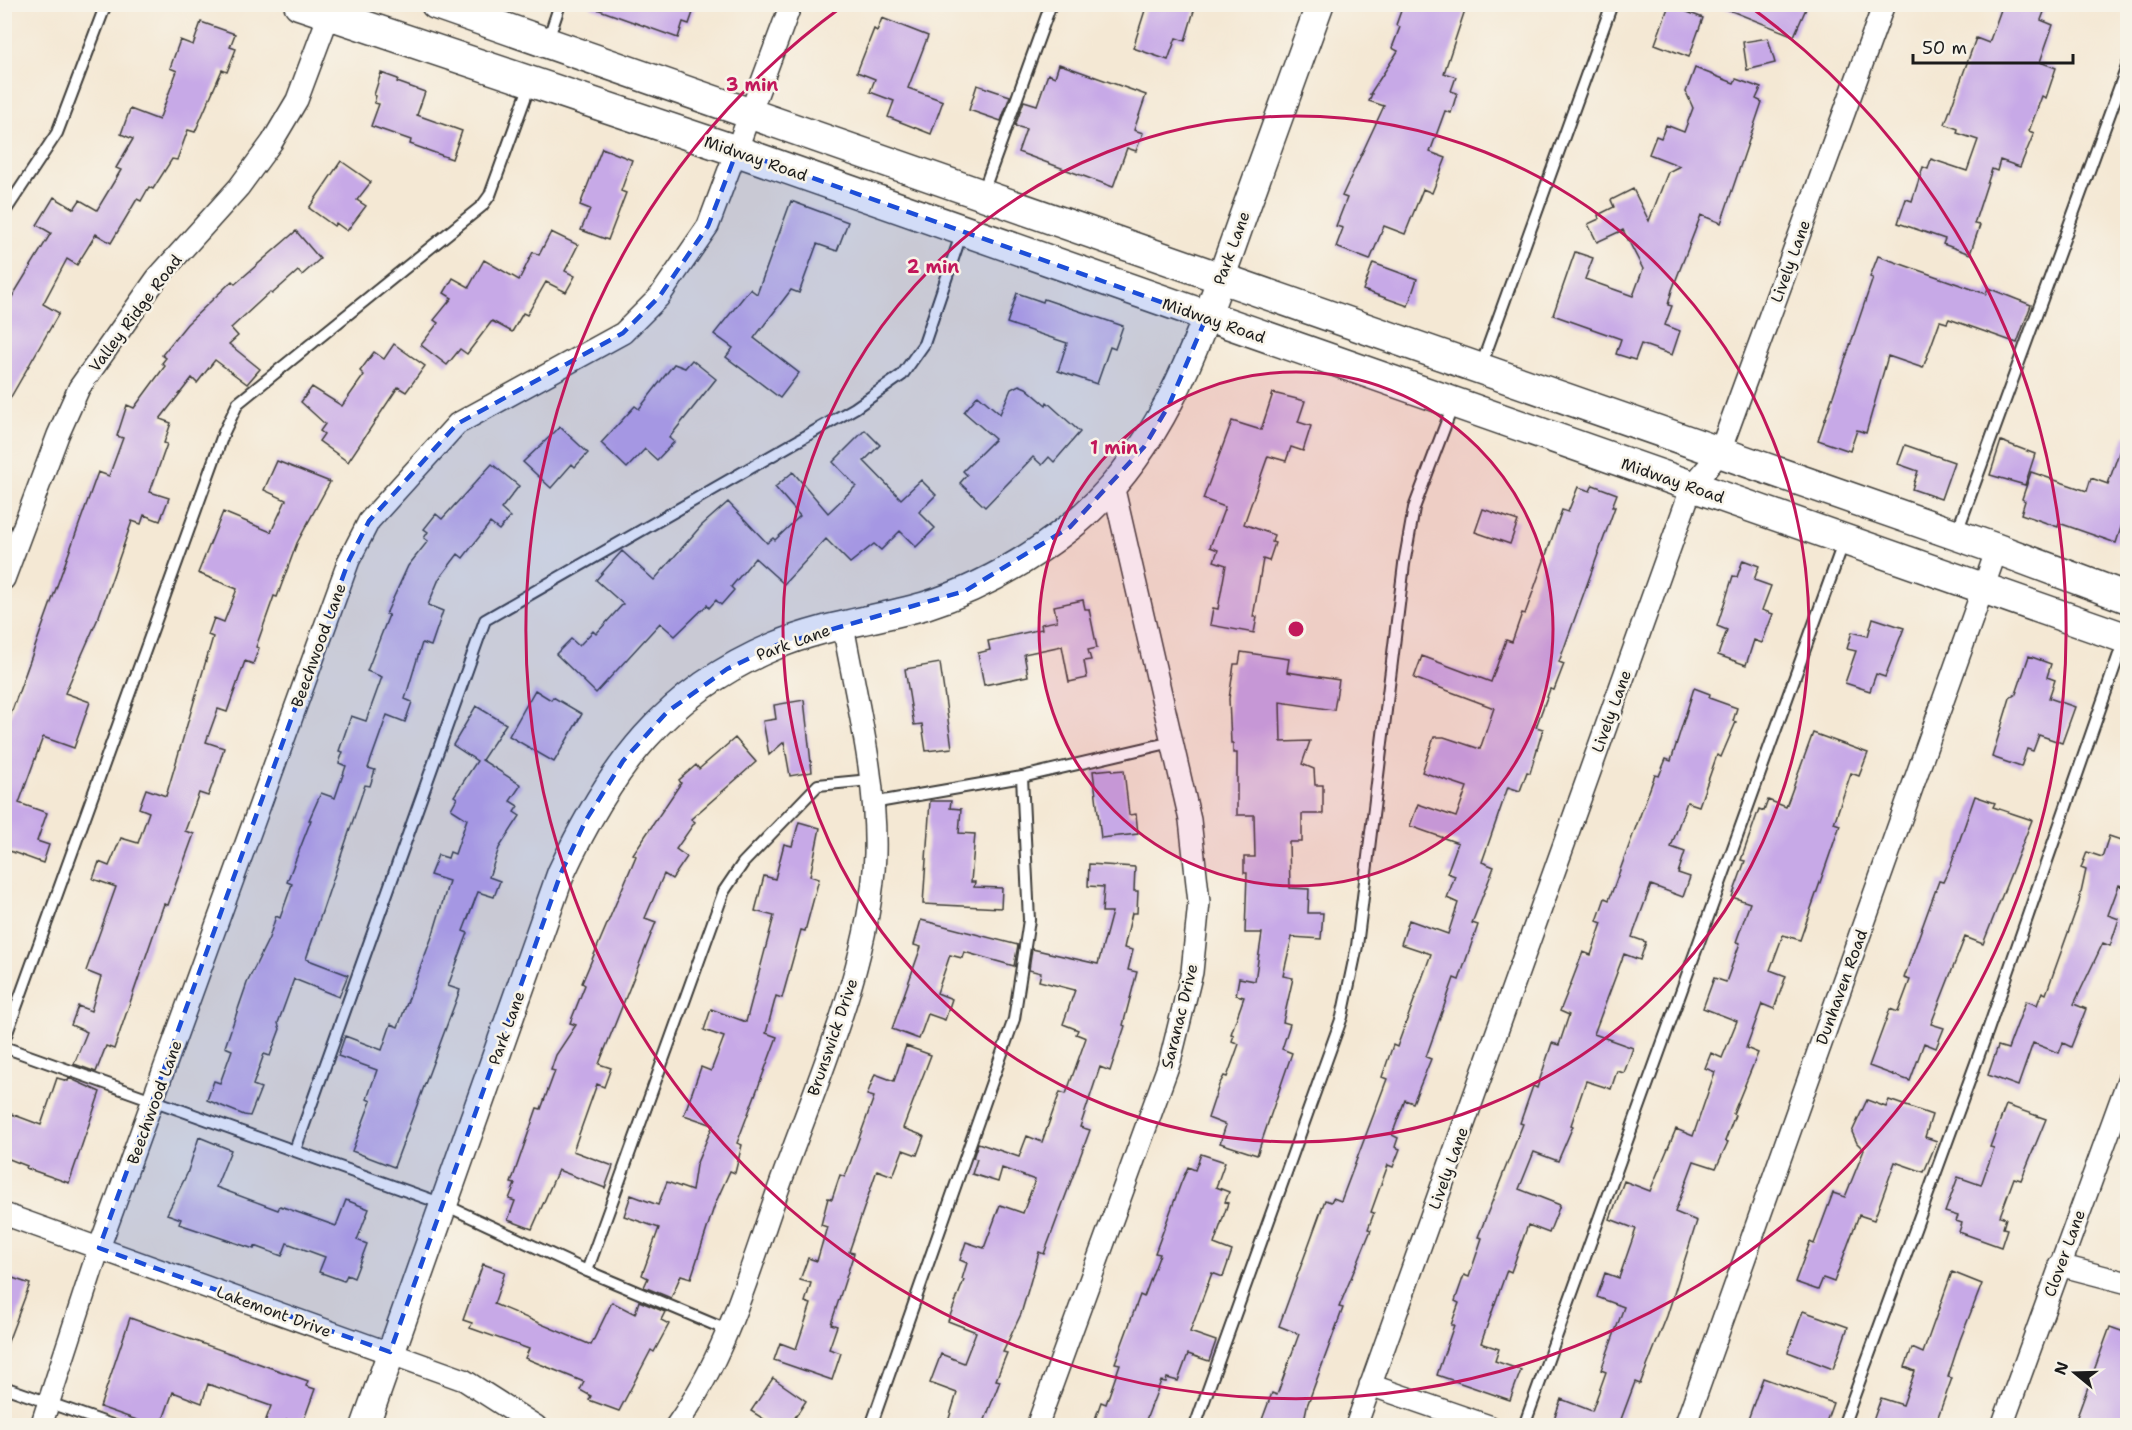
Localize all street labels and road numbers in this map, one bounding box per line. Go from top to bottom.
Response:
street label: Midway Road [701,131,810,186]
street label: Park Lane [1208,208,1255,288]
street label: Lively Lane [1766,217,1815,305]
street label: Valley Ridge Road [84,250,187,376]
street label: Midway Road [1159,293,1268,348]
street label: Midway Road [1618,453,1727,508]
street label: Beechwood Lane [286,580,351,710]
street label: Park Lane [753,619,833,666]
street label: Lively Lane [1587,667,1636,755]
street label: Dunhaven Road [1811,927,1872,1048]
street label: Saranac Drive [1156,962,1203,1071]
street label: Brunswick Drive [803,976,862,1099]
street label: Park Lane [483,988,530,1068]
street label: Beechwood Lane [122,1037,187,1167]
street label: Lively Lane [1424,1124,1473,1212]
street label: Clover Lane [2039,1207,2090,1300]
street label: Lakemont Drive [213,1281,334,1342]

